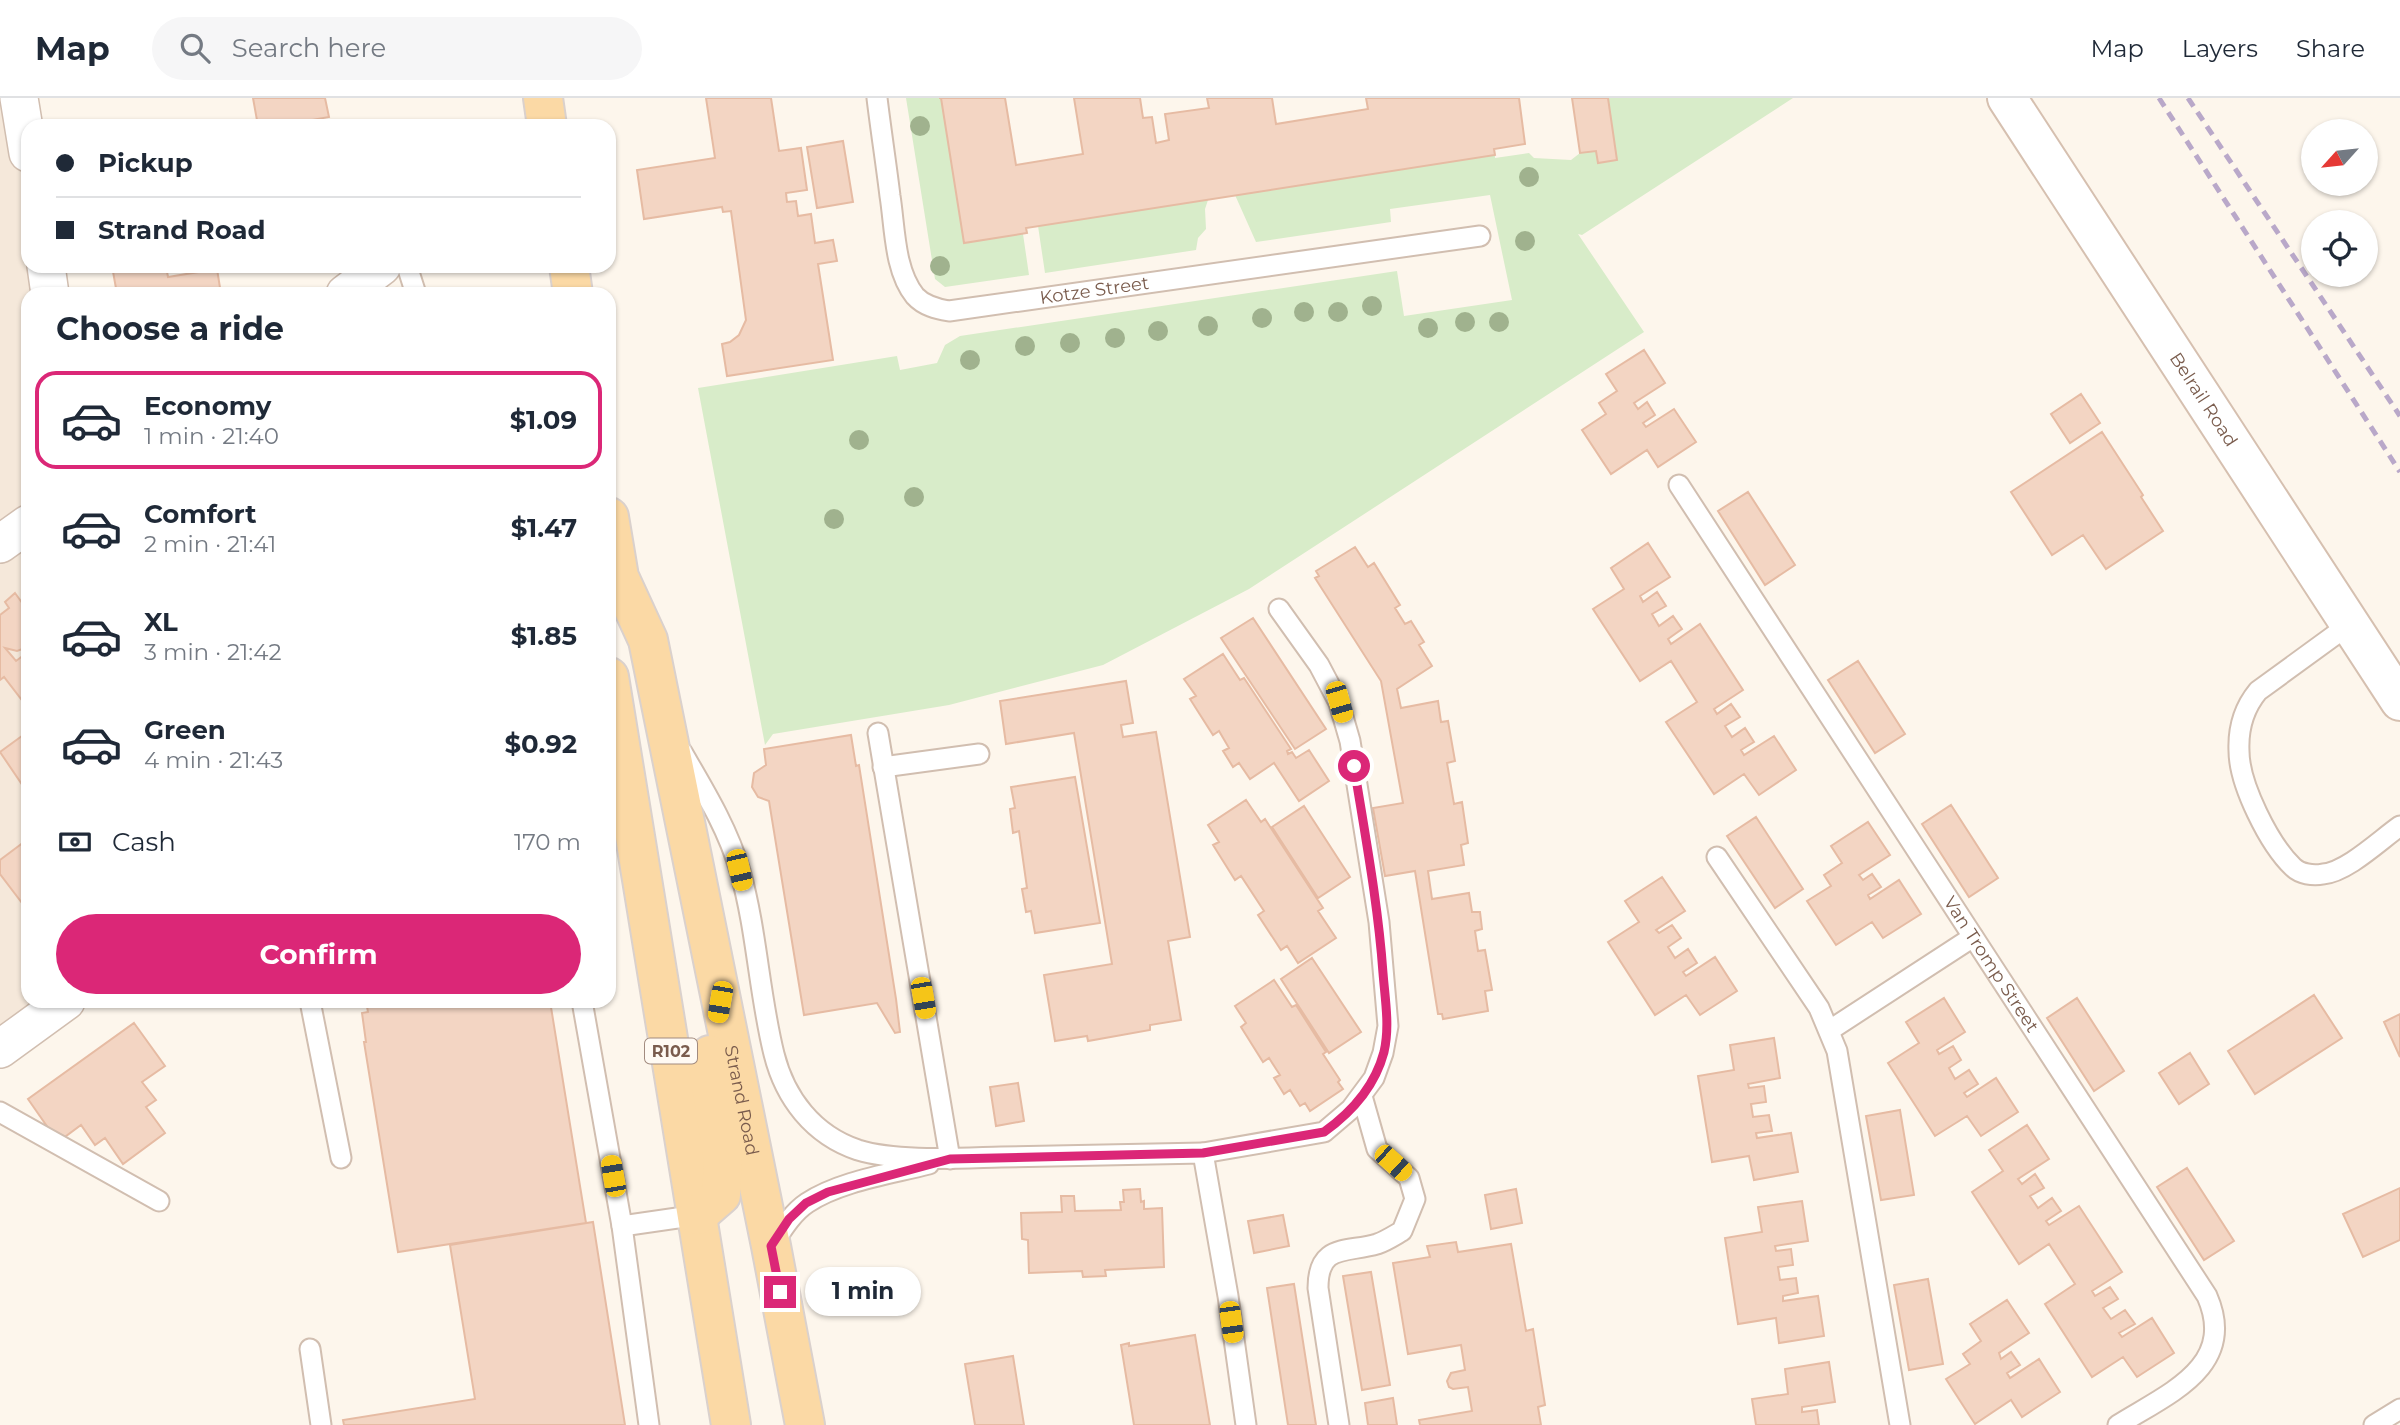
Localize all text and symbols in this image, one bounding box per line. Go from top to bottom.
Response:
search box [152,17,642,80]
text: Map [35,28,110,68]
icon: search [176,29,214,67]
text: Search here [232,32,386,64]
text: Map [2090,34,2144,63]
text: Layers [2182,34,2258,63]
text: Share [2296,34,2365,63]
north arrow [2301,119,2378,196]
map controls [2301,119,2378,287]
text: Pickup [98,147,193,179]
button: locate [2301,210,2378,287]
text: Strand Road [98,214,266,246]
street label: Kotze Street [1038,272,1150,309]
text: Choose a ride [56,309,284,348]
street label: Belrail Road [2165,348,2242,451]
icon: car [60,389,123,452]
text: Economy [144,390,271,422]
text: $1.09 [510,404,577,436]
text: 1 min · 21:40 [144,422,279,450]
icon: car [60,497,123,560]
text: Comfort [144,498,256,530]
text: $1.47 [511,512,577,544]
text: 2 min · 21:41 [144,530,276,558]
icon: car [60,605,123,668]
text: XL [144,606,178,638]
text: $1.85 [511,620,577,652]
text: 3 min · 21:42 [144,638,281,666]
car [1324,679,1355,725]
icon: car [60,713,123,776]
text: Green [144,714,226,746]
text: $0.92 [504,728,577,760]
text: 4 min · 21:43 [144,746,283,774]
route start [1338,750,1370,782]
icon: cash [56,823,94,861]
text: Cash [112,826,176,858]
text: 170 m [514,828,581,856]
car [725,847,754,893]
street label: Van Tromp Street [1939,892,2043,1037]
button: Confirm [56,914,581,994]
car [910,975,937,1021]
car [707,979,734,1025]
road number: R102 [645,1038,697,1063]
street label: Strand Road [720,1043,763,1157]
car [1371,1141,1416,1185]
car [600,1153,627,1199]
callout: 1 min [804,1268,920,1316]
route end [764,1276,796,1308]
text: 1 min [832,1277,894,1305]
car [1218,1300,1245,1344]

